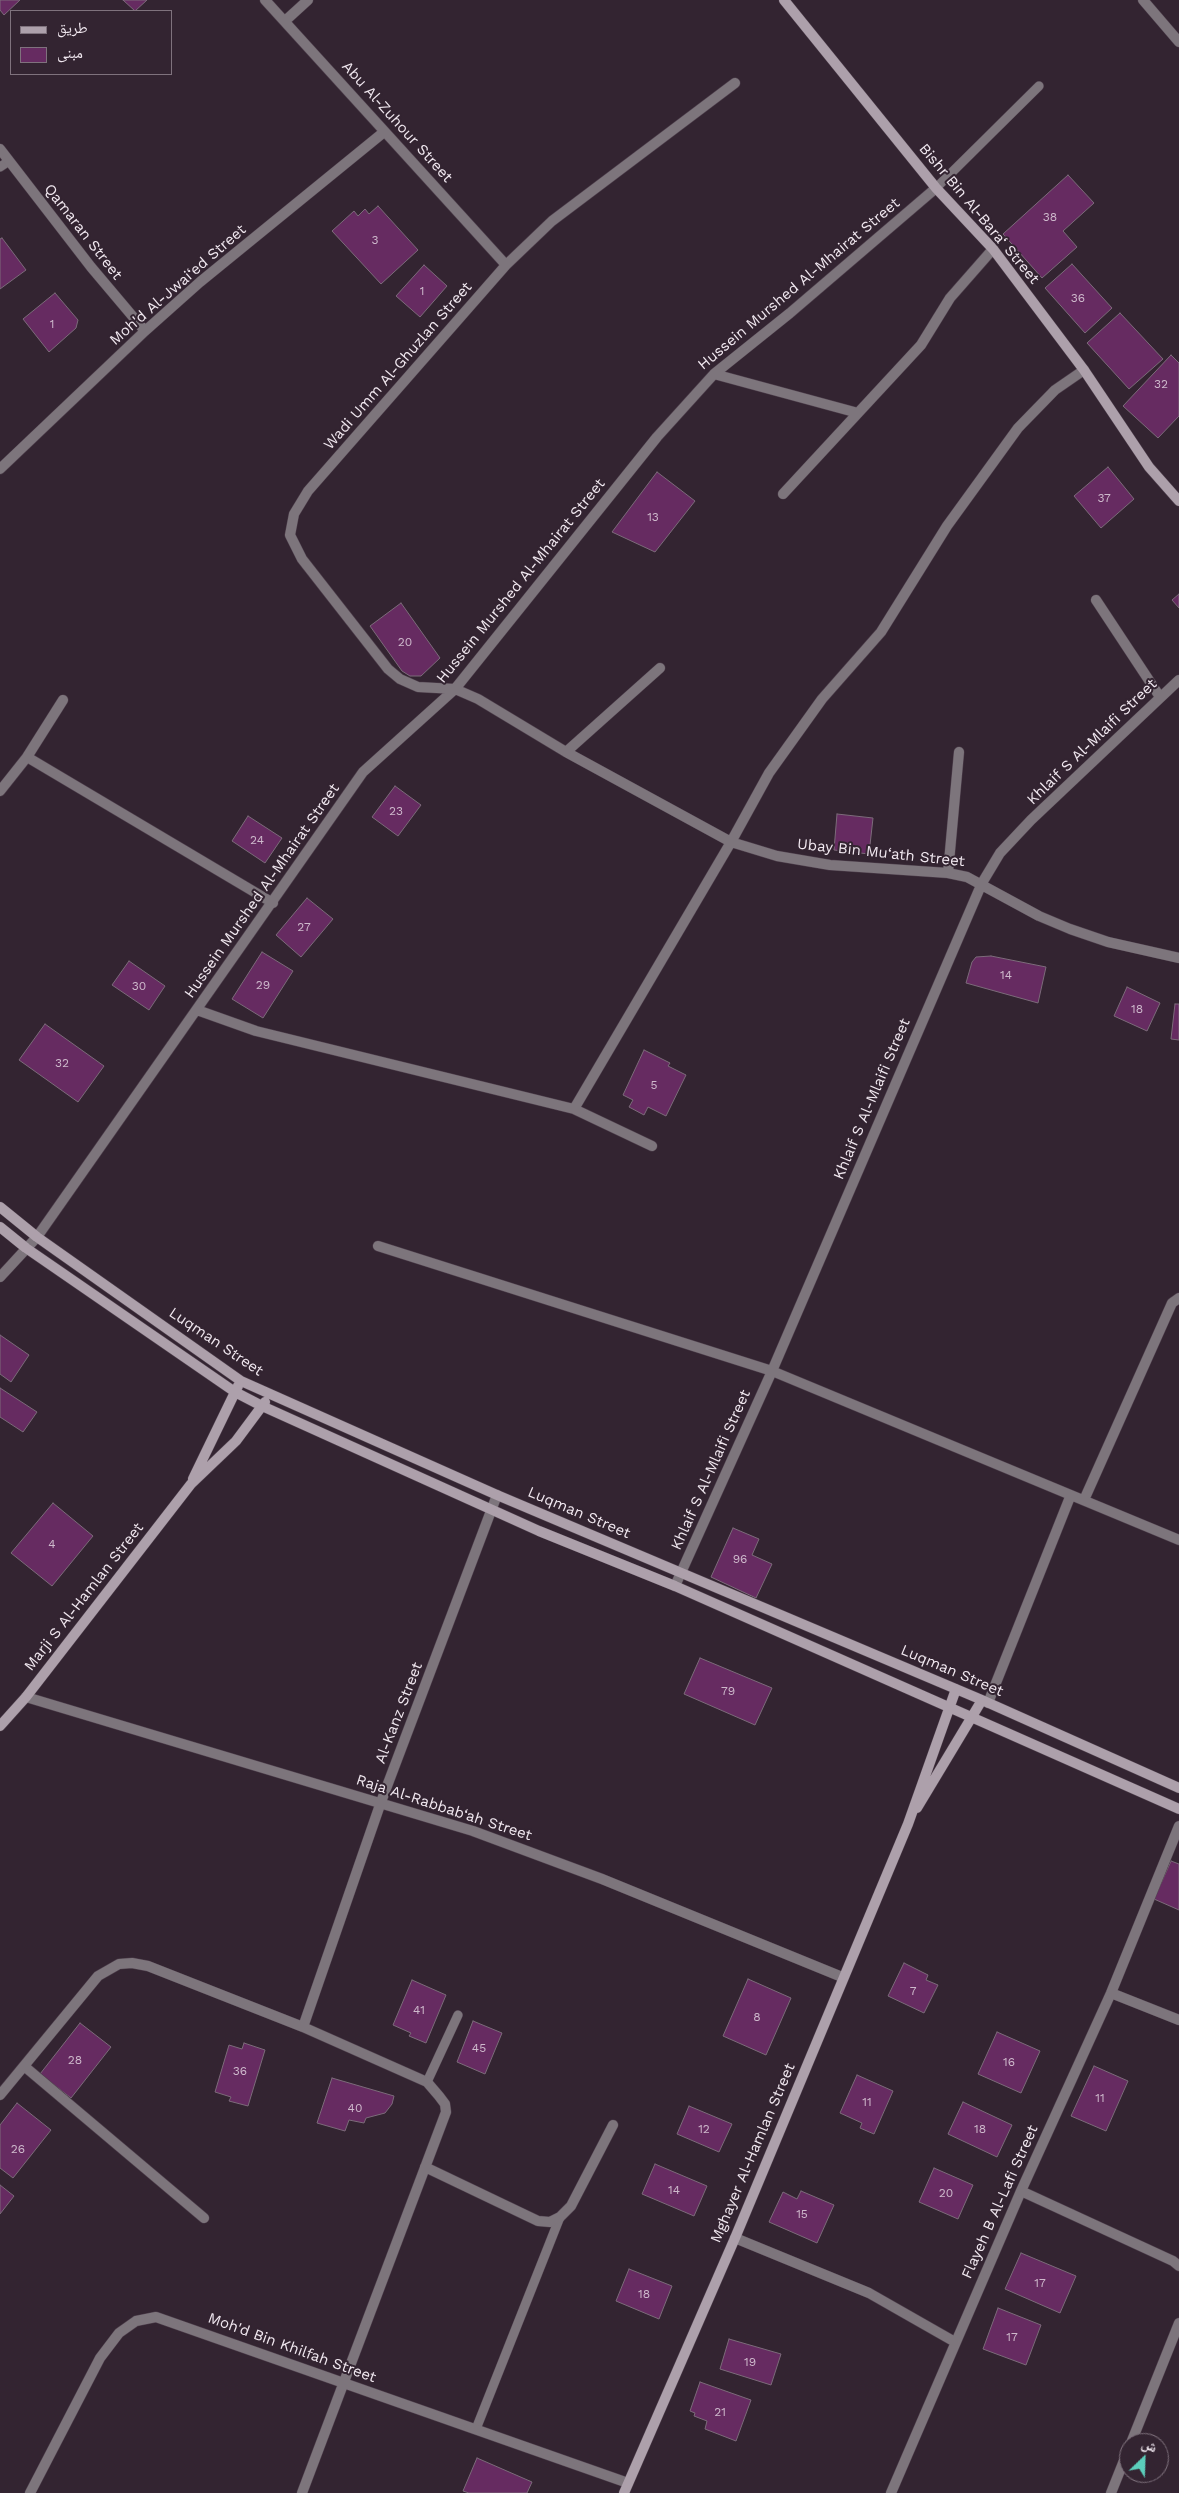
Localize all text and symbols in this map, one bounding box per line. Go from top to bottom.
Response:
legend [10,10,172,75]
text: طريق [57,19,88,37]
text: مبنى [57,44,83,62]
street label: Abu Al-Zuhour Street [338,58,456,186]
street label: Bishr Bin Al-Bara‘ Street [915,140,1043,288]
street label: Qamaran Street [40,181,126,283]
street label: Hussein Murshed Al-Mhairat Street [694,194,904,374]
house number: 38 [1043,210,1057,224]
street label: Moh'd Al-Jwai‘ed Street [106,221,250,349]
house number: 3 [372,233,378,247]
street label: Wadi Umm Al-Ghuzlan Street [320,278,476,454]
house number: 1 [420,284,424,298]
house number: 36 [1071,291,1085,305]
house number: 1 [50,317,54,331]
house number: 32 [1154,377,1168,391]
street label: Hussein Murshed Al-Mhairat Street [433,475,609,687]
house number: 37 [1097,491,1111,505]
house number: 13 [647,510,659,524]
house number: 20 [398,635,412,649]
street label: Khlaif S Al-Mlaifi Street [1023,675,1161,809]
street label: Hussein Murshed Al-Mhairat Street [181,780,343,1002]
house number: 23 [389,804,403,818]
house number: 24 [250,833,264,847]
street label: Ubay Bin Mu‘ath Street [796,835,966,871]
house number: 27 [297,920,311,934]
house number: 14 [1000,968,1012,982]
house number: 29 [256,978,270,992]
house number: 30 [132,979,146,993]
house number: 18 [1131,1002,1143,1016]
street label: Khlaif S Al-Mlaifi Street [830,1016,914,1182]
house number: 32 [55,1056,69,1070]
house number: 5 [651,1078,657,1092]
street label: Luqman Street [165,1304,267,1380]
street label: Khlaif S Al-Mlaifi Street [668,1387,754,1553]
street label: Luqman Street [525,1483,633,1543]
street label: Marji S Al-Hamlan Street [21,1519,147,1675]
house number: 4 [48,1537,56,1551]
house number: 96 [733,1552,747,1566]
street label: Luqman Street [898,1641,1006,1701]
street label: Al-Kanz Street [371,1660,427,1766]
house number: 79 [721,1684,735,1698]
street label: Raja Al-Rabbab‘ah Street [354,1771,534,1845]
house number: 7 [910,1984,916,1998]
house number: 41 [413,2003,425,2017]
house number: 8 [753,2010,761,2024]
house number: 45 [472,2041,486,2055]
house number: 28 [68,2053,82,2067]
house number: 16 [1003,2055,1015,2069]
street label: Mghayer Al-Hamlan Street [707,2060,799,2246]
house number: 36 [233,2064,247,2078]
house number: 11 [1095,2091,1105,2105]
house number: 11 [862,2095,872,2109]
house number: 40 [348,2101,362,2115]
house number: 12 [698,2122,710,2136]
street label: Flayeh B Al-Lafi Street [958,2122,1042,2282]
house number: 18 [974,2122,986,2136]
house number: 26 [11,2142,25,2156]
house number: 14 [668,2183,680,2197]
house number: 20 [939,2186,953,2200]
house number: 15 [796,2207,808,2221]
house number: 17 [1034,2276,1046,2290]
house number: 18 [638,2287,650,2301]
street label: Moh'd Bin Khilfah Street [205,2309,379,2387]
house number: 17 [1006,2330,1018,2344]
house number: 19 [744,2355,756,2369]
house number: 21 [714,2405,726,2419]
north arrow [1119,2433,1169,2483]
text: ش [1140,2435,1160,2456]

